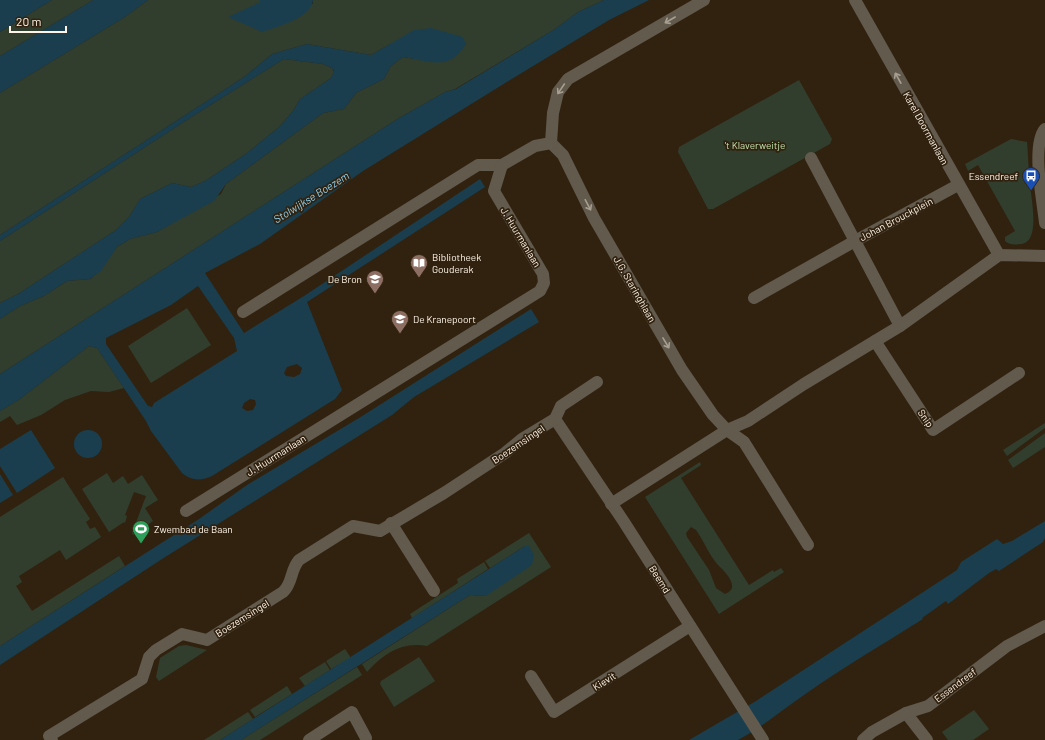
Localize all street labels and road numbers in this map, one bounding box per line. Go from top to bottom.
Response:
street label: Karel Doormanlaan [901,89,951,167]
street label: Johan Brouckplein [857,195,935,243]
street label: J. Huurmanlaan [498,205,544,269]
street label: J.G. Staringhlaan [611,254,659,324]
street label: Snip [916,407,936,429]
street label: Boezemsingel [489,422,547,466]
street label: J. Huurmanlaan [244,432,308,478]
street label: Beemd [647,563,673,595]
street label: Boezemsingel [213,597,271,639]
street label: Essendreef [932,665,979,705]
street label: Kievit [590,669,618,693]

